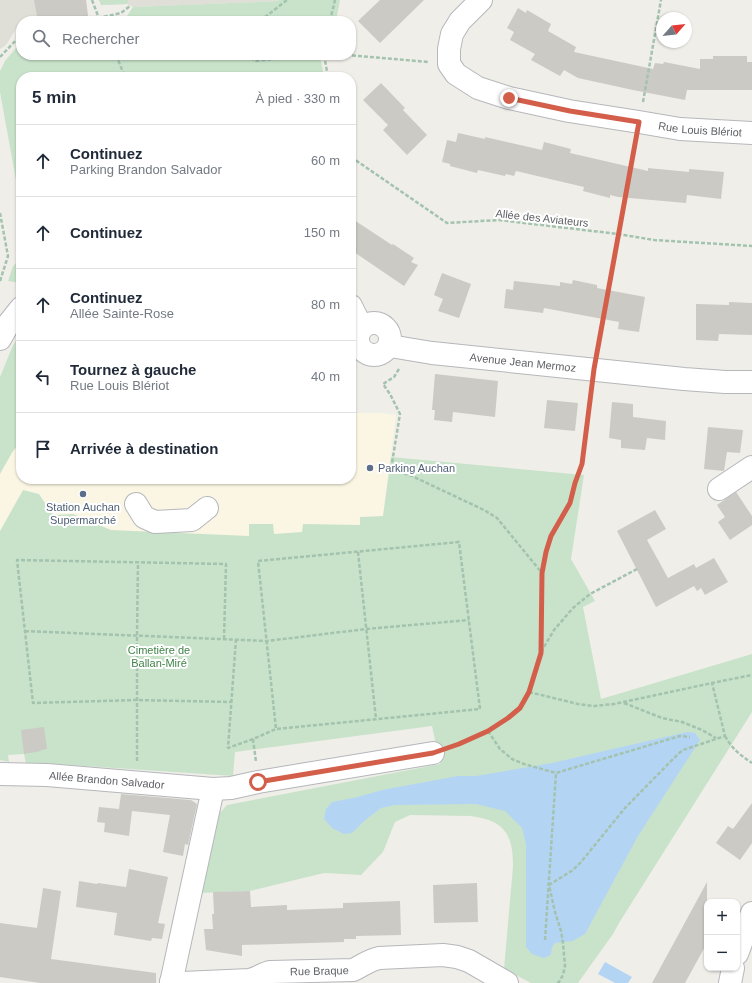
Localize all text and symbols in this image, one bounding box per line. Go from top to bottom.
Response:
north arrow [656,12,692,48]
search box [16,16,356,60]
icon: search [30,27,52,49]
text: Rechercher [62,30,140,47]
text: 5 min [32,88,76,107]
route end [500,89,518,107]
text: À pied · 330 m [255,91,340,106]
street label: Rue Louis Blériot [657,119,742,138]
text: Continuez [70,145,143,162]
icon: ahead [32,150,54,172]
text: 60 m [311,153,340,168]
text: Parking Brandon Salvador [70,162,222,177]
street label: Allée des Aviateurs [495,207,590,229]
icon: ahead [32,222,54,244]
text: Continuez [70,224,143,241]
text: 150 m [304,225,340,240]
text: Continuez [70,289,143,306]
icon: ahead [32,294,54,316]
text: 80 m [311,297,340,312]
text: Allée Sainte-Rose [70,306,174,321]
street label: Avenue Jean Mermoz [469,351,577,374]
text: Tournez à gauche [70,361,196,378]
icon: left [32,366,54,388]
text: 40 m [311,369,340,384]
text: Rue Louis Blériot [70,378,169,393]
icon: arrive [32,438,54,460]
text: Arrivée à destination [70,440,218,457]
place label: Parking Auchan [378,462,455,474]
marker: Parking Auchan [365,463,375,473]
marker: Station Auchan Supermarché [78,489,88,499]
place label: Station Auchan Supermarché [46,501,120,526]
park label: Cimetière de Ballan-Miré [128,644,190,669]
street label: Allée Brandon Salvador [49,769,165,791]
route start [249,773,267,791]
map controls [704,899,740,971]
button: + [704,899,740,935]
button: − [704,935,740,971]
street label: Rue Braque [290,964,349,978]

